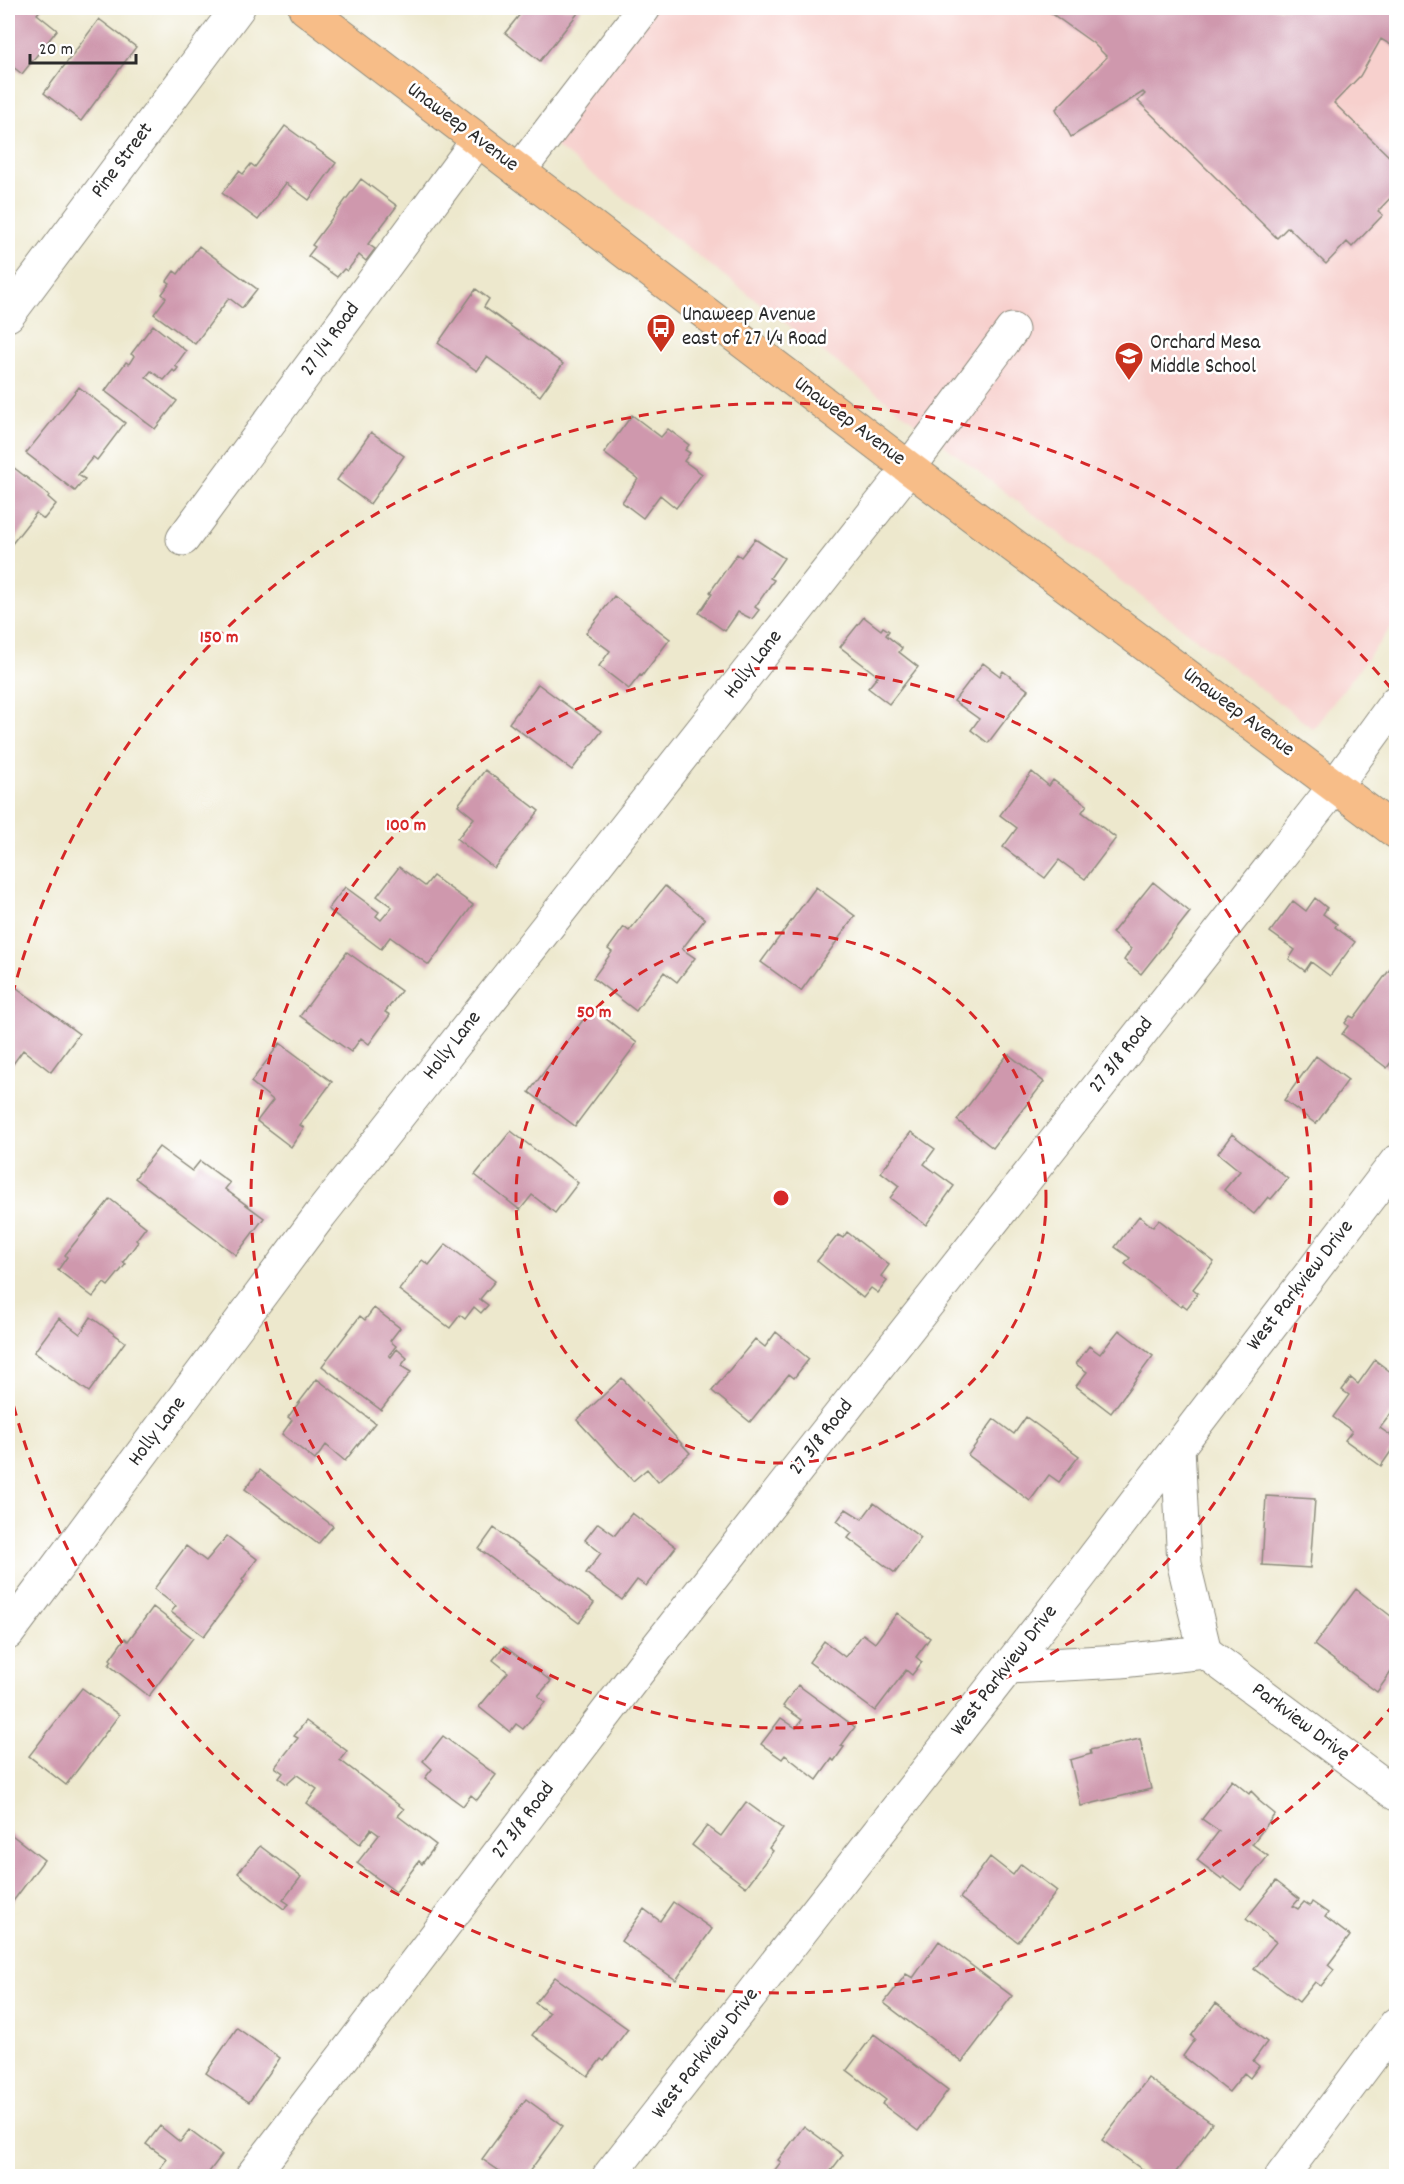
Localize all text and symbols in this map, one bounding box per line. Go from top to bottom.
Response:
scale bar [30,27,136,65]
text: 20 m [39,38,73,63]
street label: Unaweep Avenue [400,76,524,180]
street label: Pine Street [84,117,162,205]
street label: 27 1/4 Road [294,297,368,383]
place label: Unaweep Avenue east of 27 ¼ Road [682,301,827,355]
bus stop icon: Unaweep Avenue east of 27 ¼ Road [645,312,677,354]
place label: Orchard Mesa Middle School [1150,329,1262,383]
school or university icon: Orchard Mesa Middle School [1113,340,1145,382]
street label: Unaweep Avenue [787,370,911,474]
street label: Holly Lane [717,624,791,706]
text: 150 m [200,626,238,651]
street label: Unaweep Avenue [1176,661,1300,765]
text: 100 m [386,814,426,839]
text: 50 m [577,1001,611,1026]
street label: Holly Lane [416,1005,490,1087]
street label: 27 3/8 Road [1083,1011,1161,1101]
centre of rings [771,1188,791,1208]
street label: West Parkview Drive [1240,1214,1362,1358]
street label: Holly Lane [122,1391,194,1473]
street label: 27 3/8 Road [783,1393,861,1483]
street label: West Parkview Drive [944,1599,1066,1743]
street label: Parkview Drive [1244,1676,1356,1770]
street label: 27 3/8 Road [485,1776,563,1866]
street label: West Parkview Drive [645,1982,767,2126]

